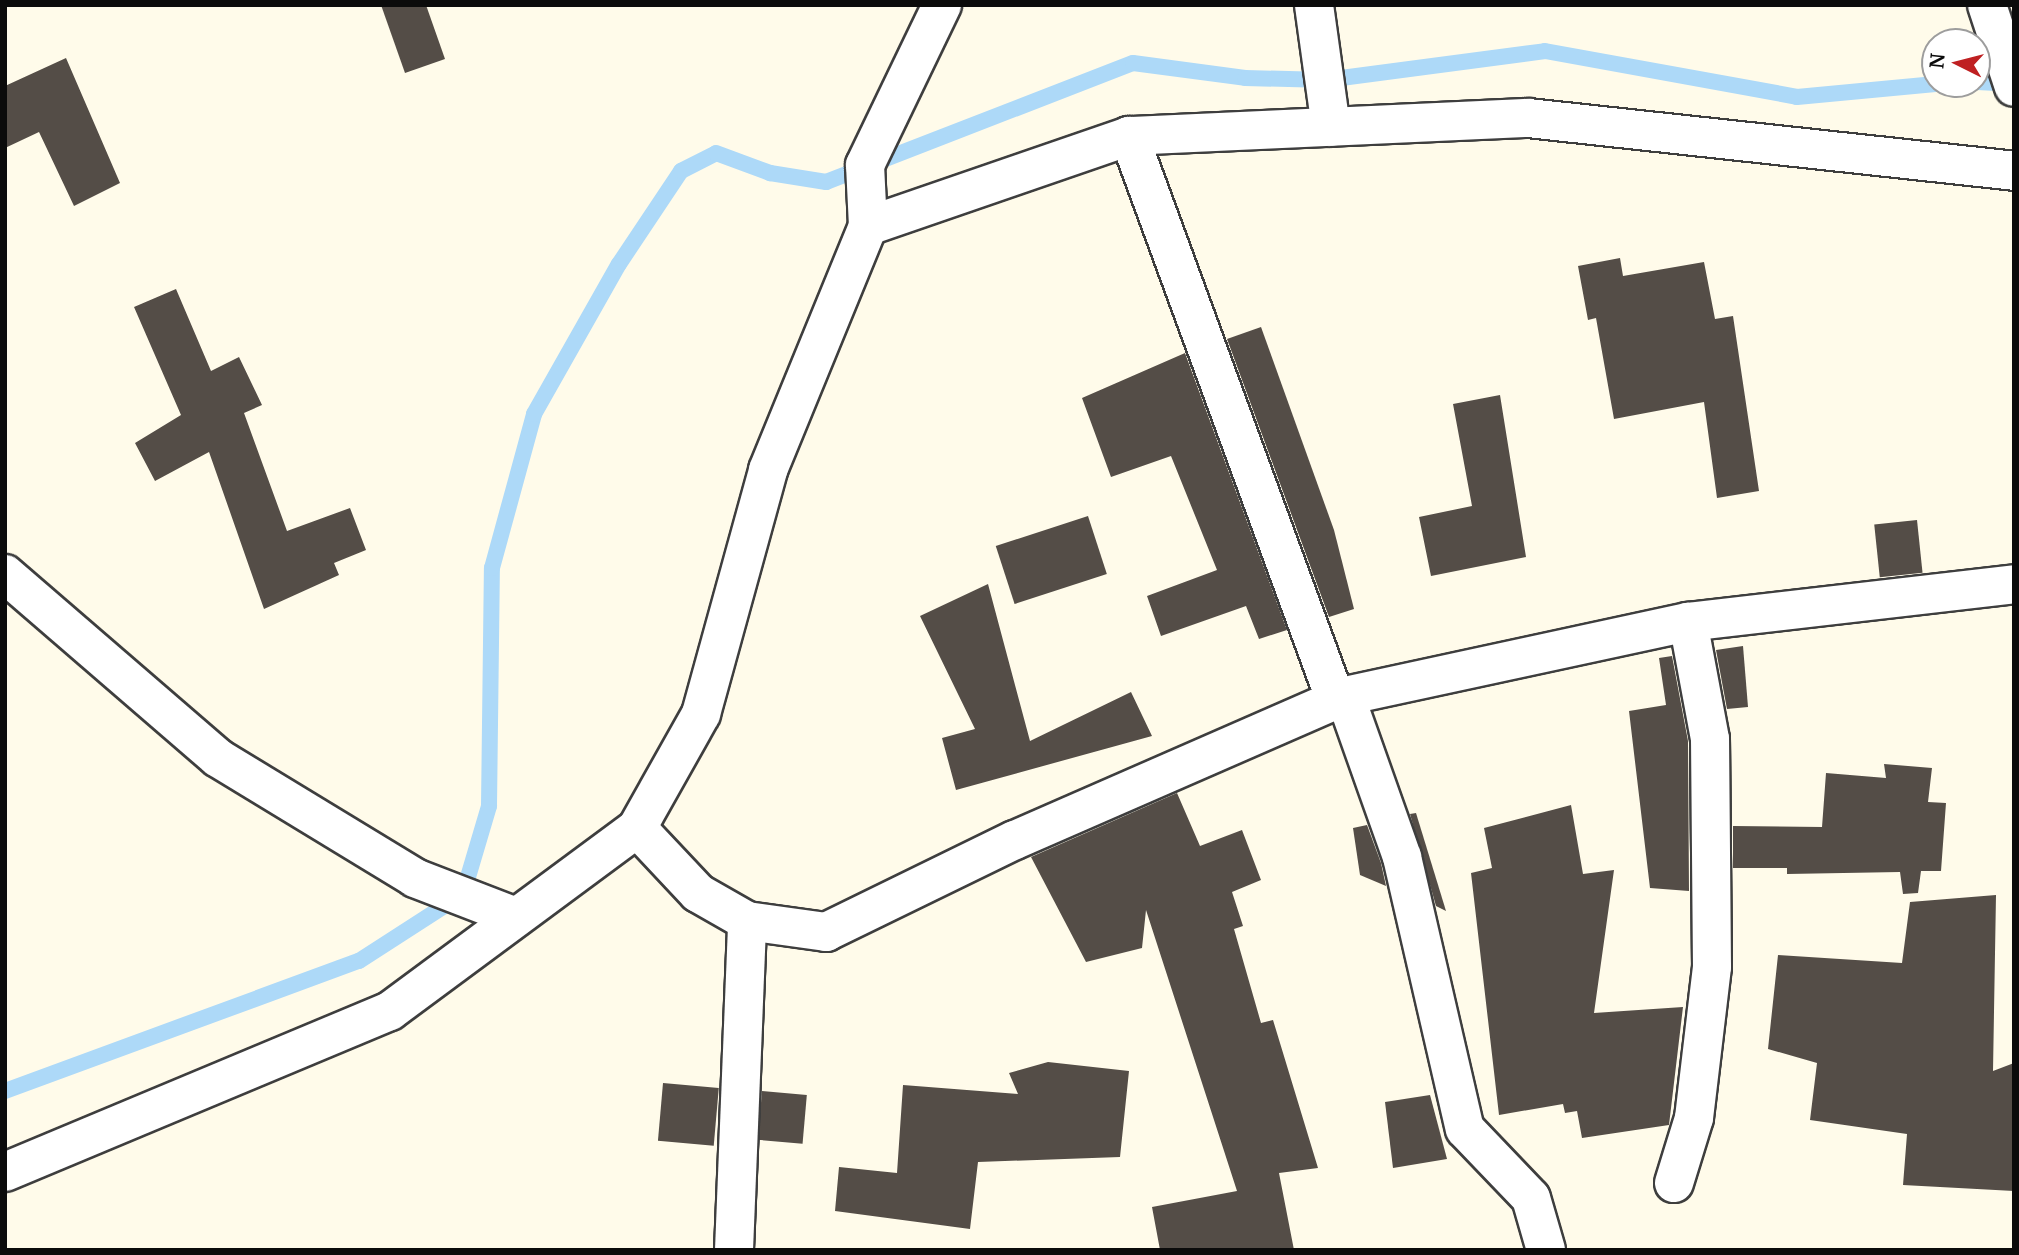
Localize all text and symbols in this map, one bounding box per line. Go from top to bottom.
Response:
north arrow [1921,28,1991,98]
text: N [1924,52,1950,70]

